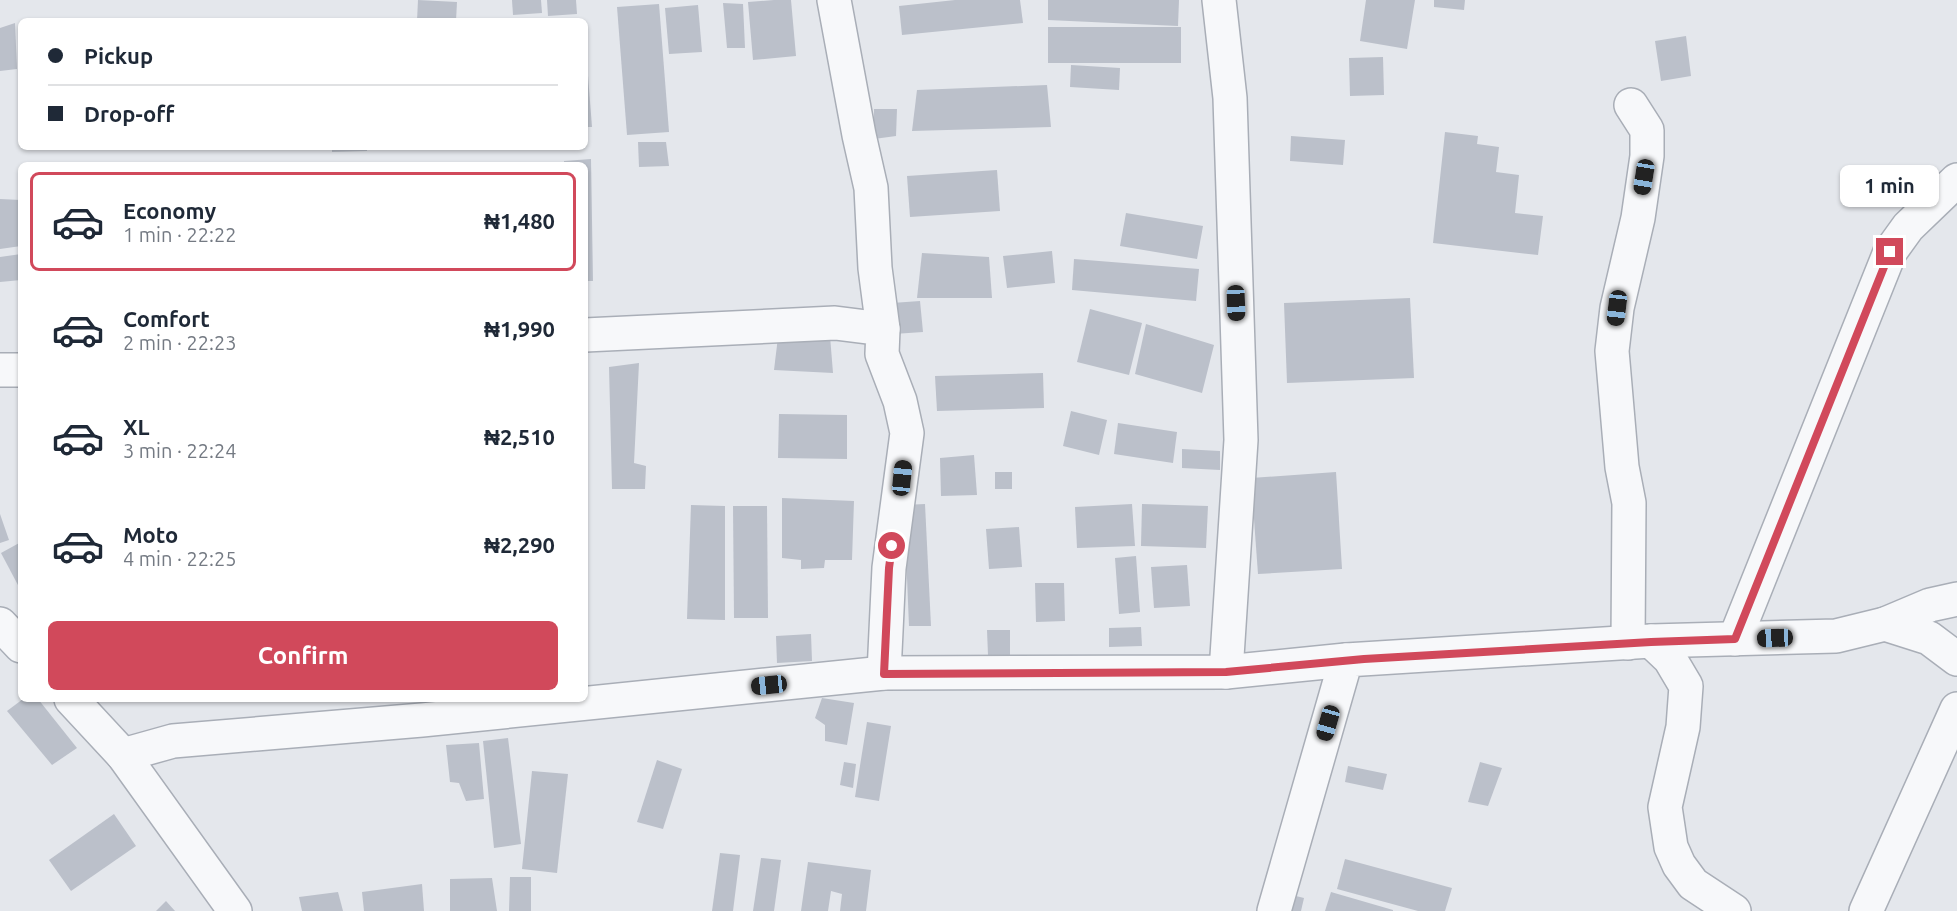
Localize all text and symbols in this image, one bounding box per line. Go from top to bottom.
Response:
text: Pickup [84,43,153,68]
text: Drop-off [84,101,174,126]
car [1632,158,1656,196]
callout: 1 min [1840,165,1940,207]
text: 1 min [1864,174,1915,197]
icon: car [51,195,105,249]
text: Economy [123,198,216,223]
text: ₦1,480 [484,208,555,233]
text: 1 min · 22:22 [123,223,237,246]
route end [1876,238,1903,265]
car [1226,285,1246,321]
car [1606,289,1628,327]
icon: car [51,303,105,357]
text: Comfort [123,306,210,331]
text: ₦1,990 [484,316,555,341]
text: 2 min · 22:23 [123,331,237,354]
icon: car [51,411,105,465]
text: XL [123,414,150,439]
text: ₦2,510 [484,424,555,449]
text: 3 min · 22:24 [123,439,237,462]
car [891,459,913,497]
icon: car [51,519,105,573]
text: Moto [123,522,178,547]
text: ₦2,290 [484,532,555,557]
route start [878,532,905,559]
text: 4 min · 22:25 [123,547,237,570]
button: Confirm [48,621,558,690]
car [1757,628,1793,648]
car [750,674,788,696]
car [1314,703,1342,743]

